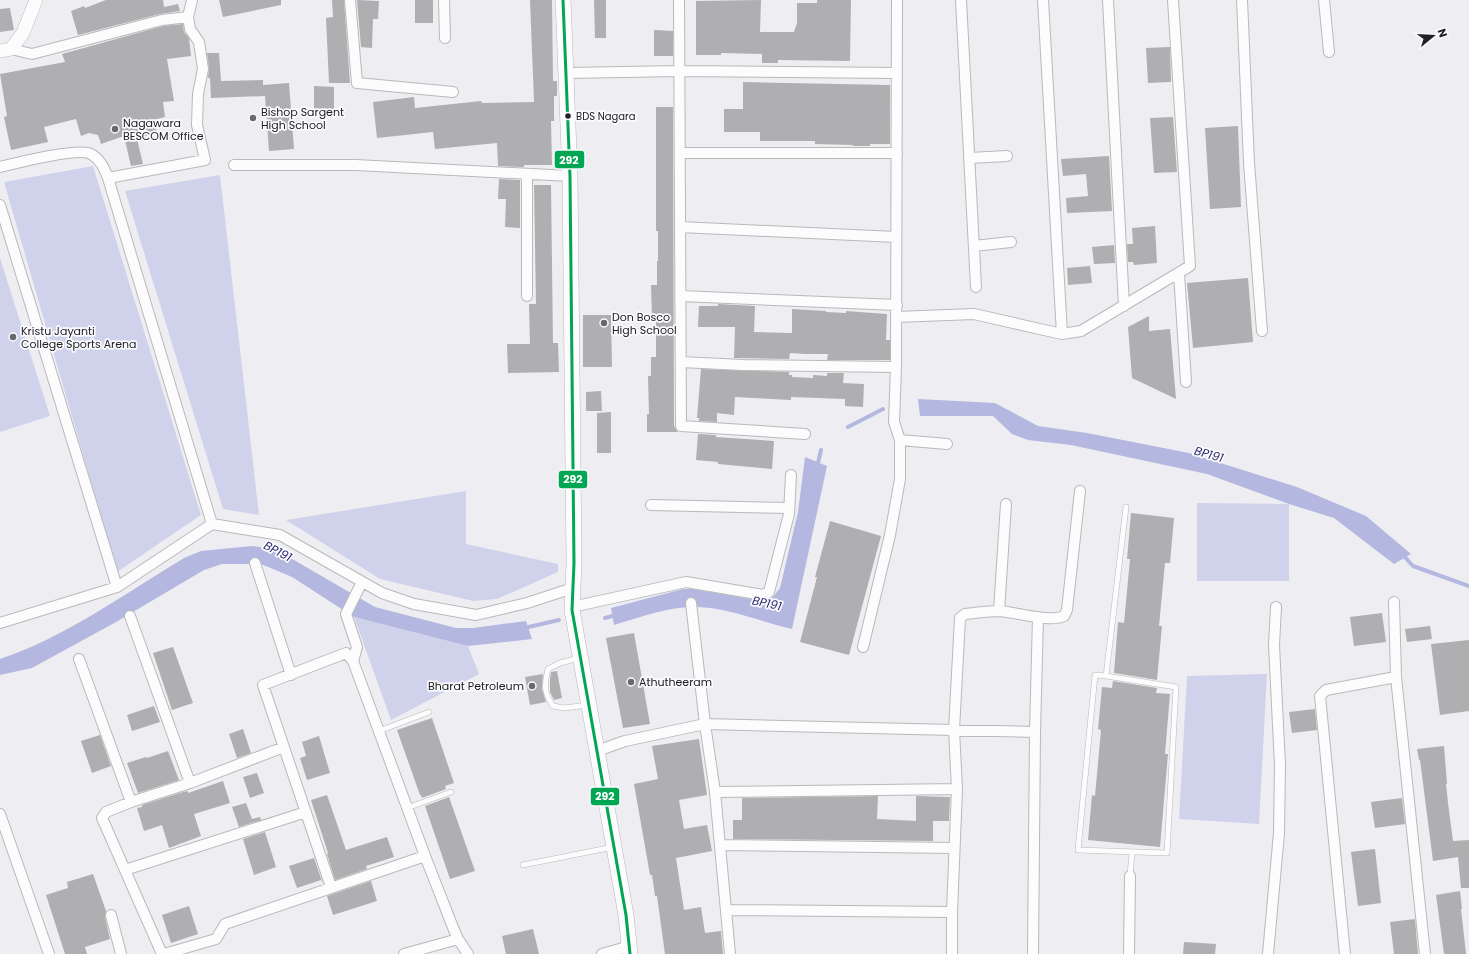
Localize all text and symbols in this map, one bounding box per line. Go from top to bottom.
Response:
north arrow [1413,16,1453,56]
text: N [1434,26,1451,39]
place label: Bishop Sargent High School [261,104,344,133]
place label: BDS Nagara [576,109,636,124]
marker: BDS Nagara [563,111,573,121]
marker: Bishop Sargent High School [248,113,258,123]
place label: Nagawara BESCOM Office [123,115,204,144]
marker: Nagawara BESCOM Office [110,124,120,134]
line badge: 292 [554,150,585,169]
text: 292 [559,152,579,168]
place label: Don Bosco High School [612,309,677,338]
marker: Don Bosco High School [599,318,609,328]
place label: Kristu Jayanti College Sports Arena [21,323,137,352]
marker: Kristu Jayanti College Sports Arena [8,332,18,342]
water label: BP191 [1192,442,1226,466]
line badge: 292 [558,470,588,489]
text: 292 [563,471,583,487]
water label: BP191 [261,537,295,566]
water label: BP191 [751,592,783,614]
place label: Athutheeram [639,674,712,690]
marker: Athutheeram [626,677,636,687]
place label: Bharat Petroleum [428,678,524,694]
marker: Bharat Petroleum [527,681,537,691]
line badge: 292 [590,787,620,806]
text: 292 [595,788,615,804]

